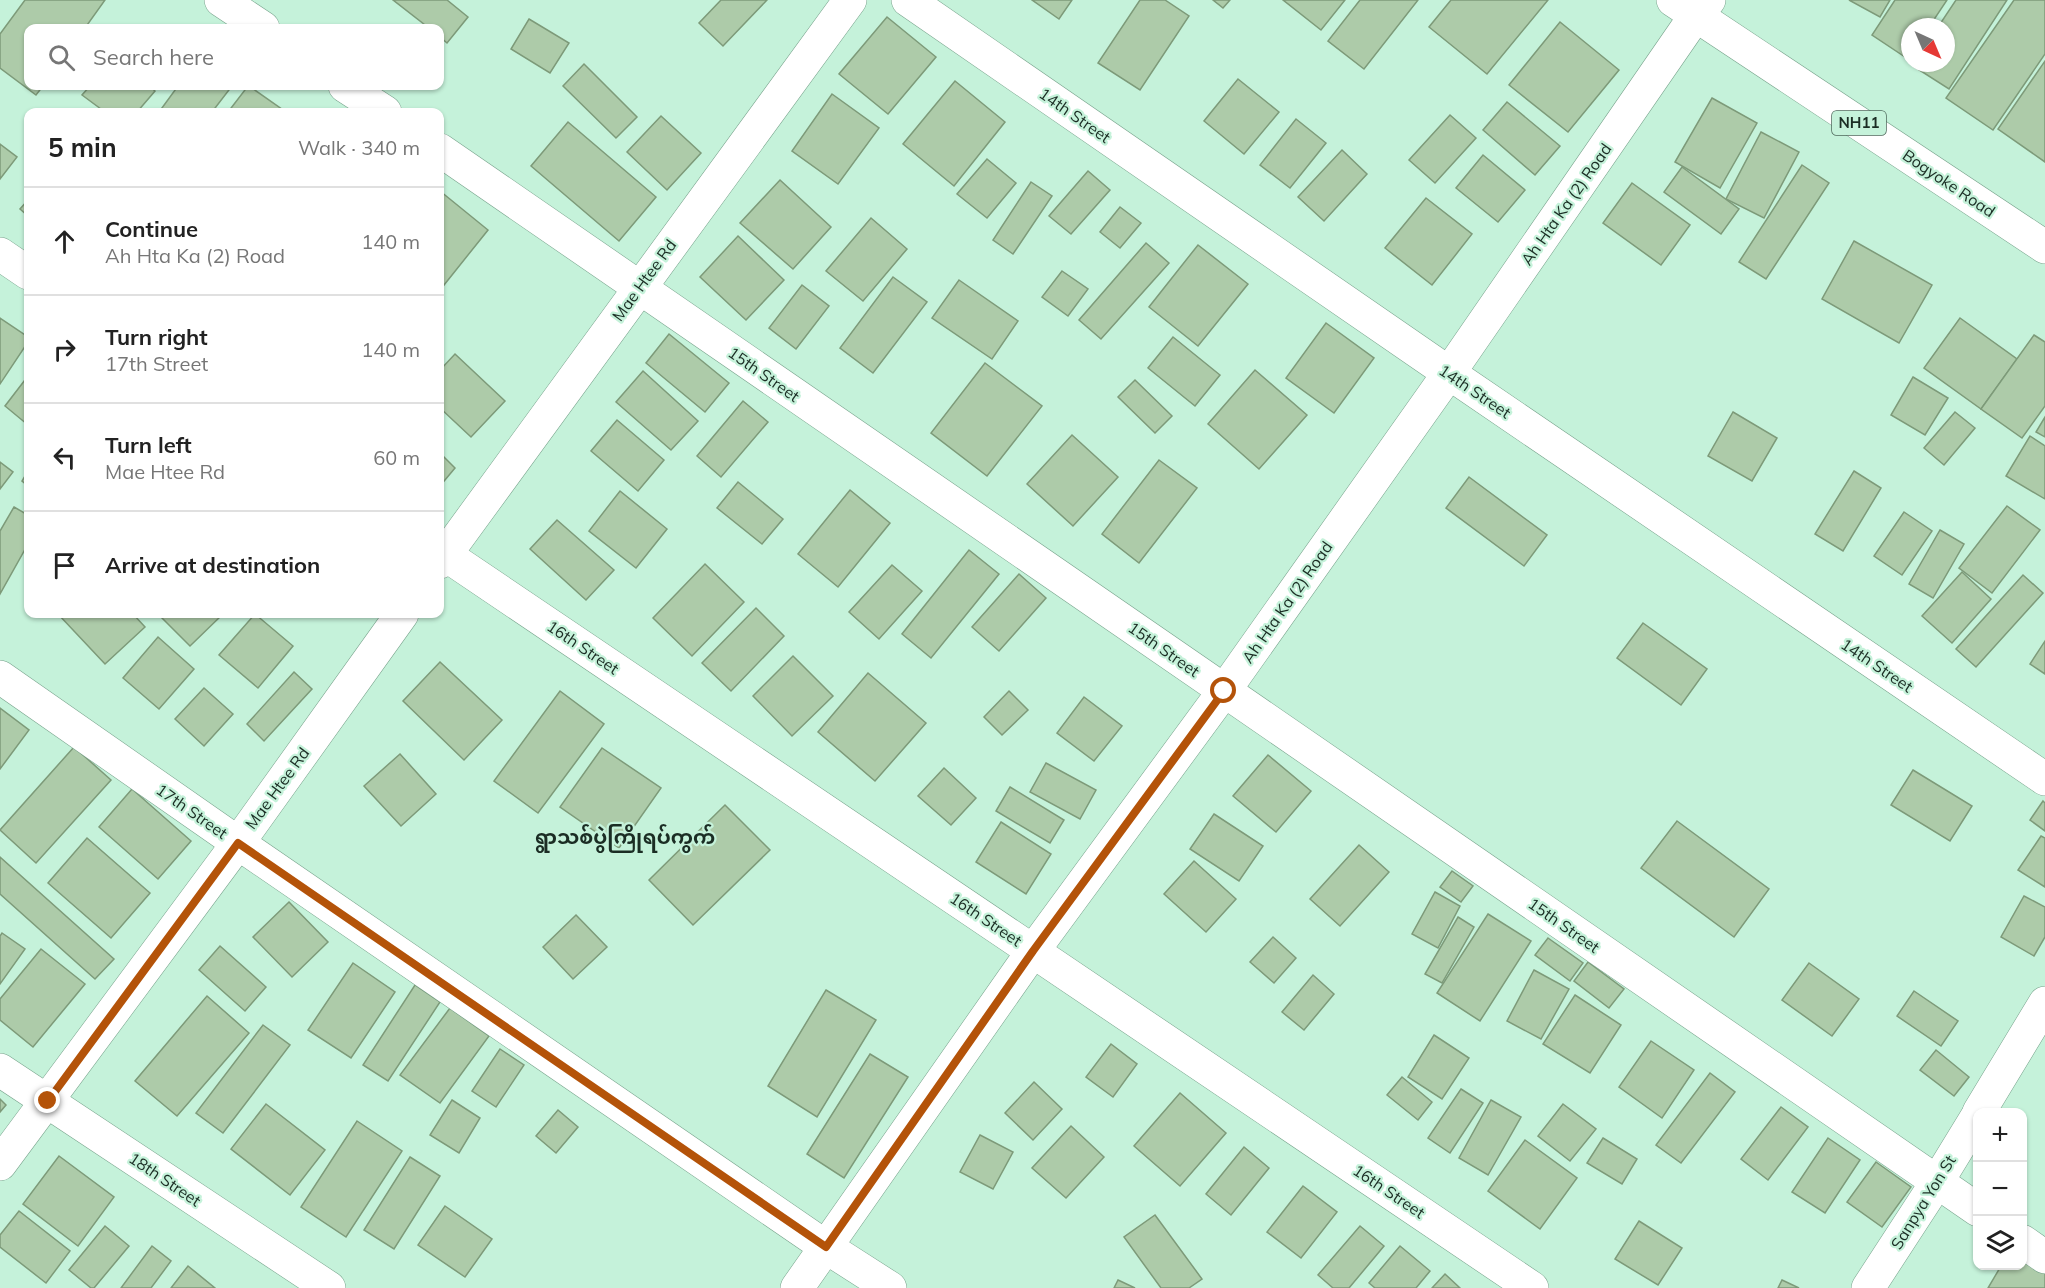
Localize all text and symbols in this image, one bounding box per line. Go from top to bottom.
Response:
north arrow [1901,18,1955,72]
search box [24,24,444,90]
icon: search [45,41,78,74]
text: Search here [93,43,214,71]
street label: 14th Street [1035,83,1115,147]
road number: NH11 [1832,111,1886,135]
text: 5 min [48,131,117,164]
text: Walk · 340 m [298,135,420,160]
street label: Ah Hta Ka (2) Road [1516,139,1616,269]
street label: Bogyoke Road [1899,145,1999,221]
text: Continue [105,215,198,243]
icon: ahead [48,225,81,258]
text: 140 m [361,229,420,254]
street label: Mae Htee Rd [608,235,680,325]
text: Ah Hta Ka (2) Road [105,243,285,268]
text: Turn right [105,323,208,351]
icon: right [48,333,81,366]
text: 140 m [361,337,420,362]
street label: 15th Street [724,342,804,406]
text: 17th Street [105,351,208,376]
street label: 14th Street [1435,360,1515,423]
text: Turn left [105,431,192,459]
icon: left [48,441,81,474]
text: 60 m [373,445,420,470]
text: Mae Htee Rd [105,459,225,484]
street label: Ah Hta Ka (2) Road [1237,537,1337,667]
icon: arrive [48,549,81,582]
text: Arrive at destination [105,551,320,579]
street label: 16th Street [543,616,623,679]
street label: 15th Street [1124,617,1204,681]
street label: 14th Street [1837,634,1917,697]
route start [1210,677,1236,703]
street label: Mae Htee Rd [241,743,313,833]
street label: 17th Street [152,779,232,843]
district label: ရွာသစ်ပွဲကြိုရပ်ကွက် [535,824,715,853]
street label: 16th Street [946,888,1026,951]
street label: 15th Street [1524,893,1604,957]
route end [34,1087,60,1113]
map controls [1973,1108,2027,1270]
button: + [1973,1108,2027,1162]
street label: 18th Street [125,1148,205,1211]
street label: Sanpya Yon St [1886,1151,1960,1253]
street label: 16th Street [1349,1160,1429,1223]
button: − [1973,1162,2027,1216]
button: layers [1973,1216,2027,1270]

